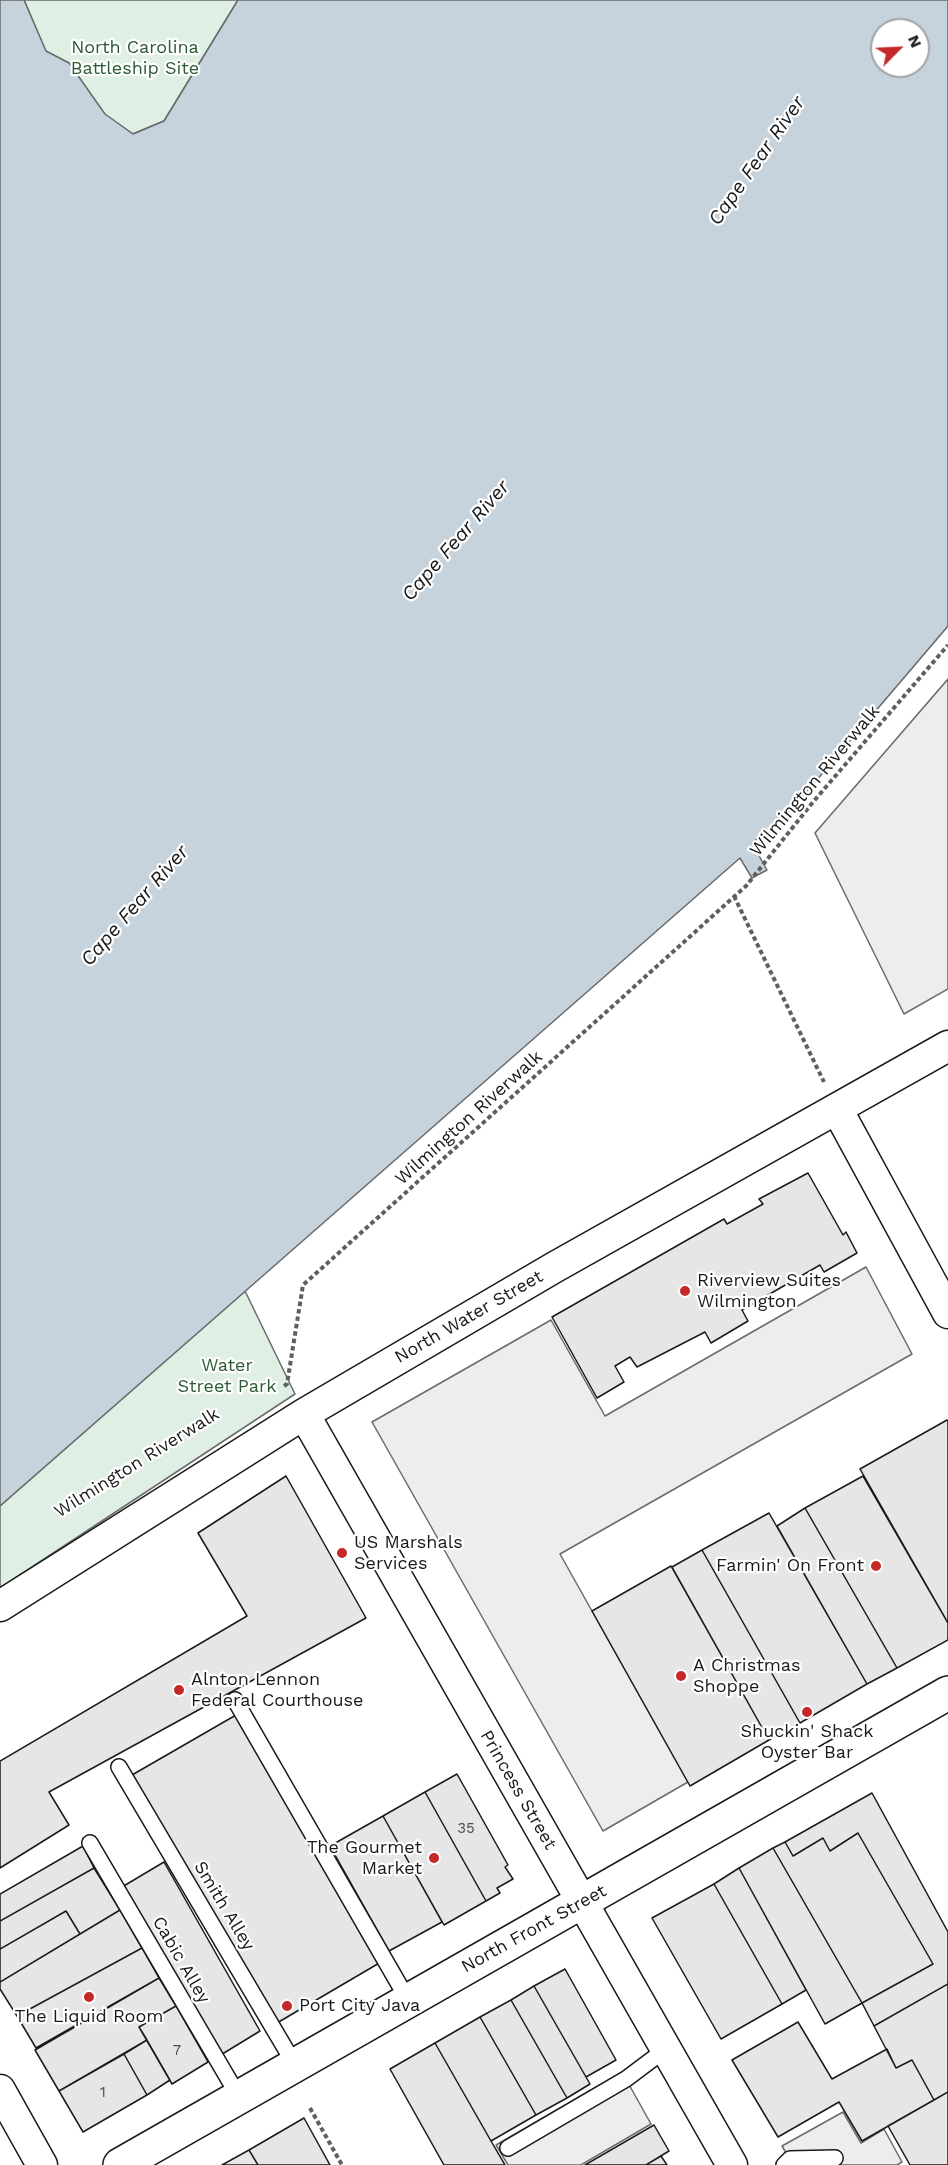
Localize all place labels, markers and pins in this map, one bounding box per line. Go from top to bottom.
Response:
place label: Riverview Suites Wilmington [697,1270,841,1312]
marker: Riverview Suites Wilmington [678,1284,692,1298]
place label: US Marshals Services [354,1532,463,1574]
marker: US Marshals Services [335,1546,349,1560]
place label: Farmin' On Front [716,1555,864,1577]
marker: Farmin' On Front [869,1559,883,1573]
place label: A Christmas Shoppe [693,1655,800,1698]
place label: Alnton Lennon Federal Courthouse [191,1669,363,1712]
marker: A Christmas Shoppe [674,1669,688,1683]
marker: Alnton Lennon Federal Courthouse [172,1683,186,1697]
marker: Shuckin' Shack Oyster Bar [800,1705,814,1719]
place label: Shuckin' Shack Oyster Bar [740,1721,874,1764]
place label: The Gourmet Market [307,1837,422,1880]
marker: The Gourmet Market [427,1851,441,1865]
marker: The Liquid Room [82,1990,96,2004]
place label: Port City Java [299,1995,420,2017]
marker: Port City Java [280,1999,294,2013]
place label: The Liquid Room [15,2006,163,2028]

